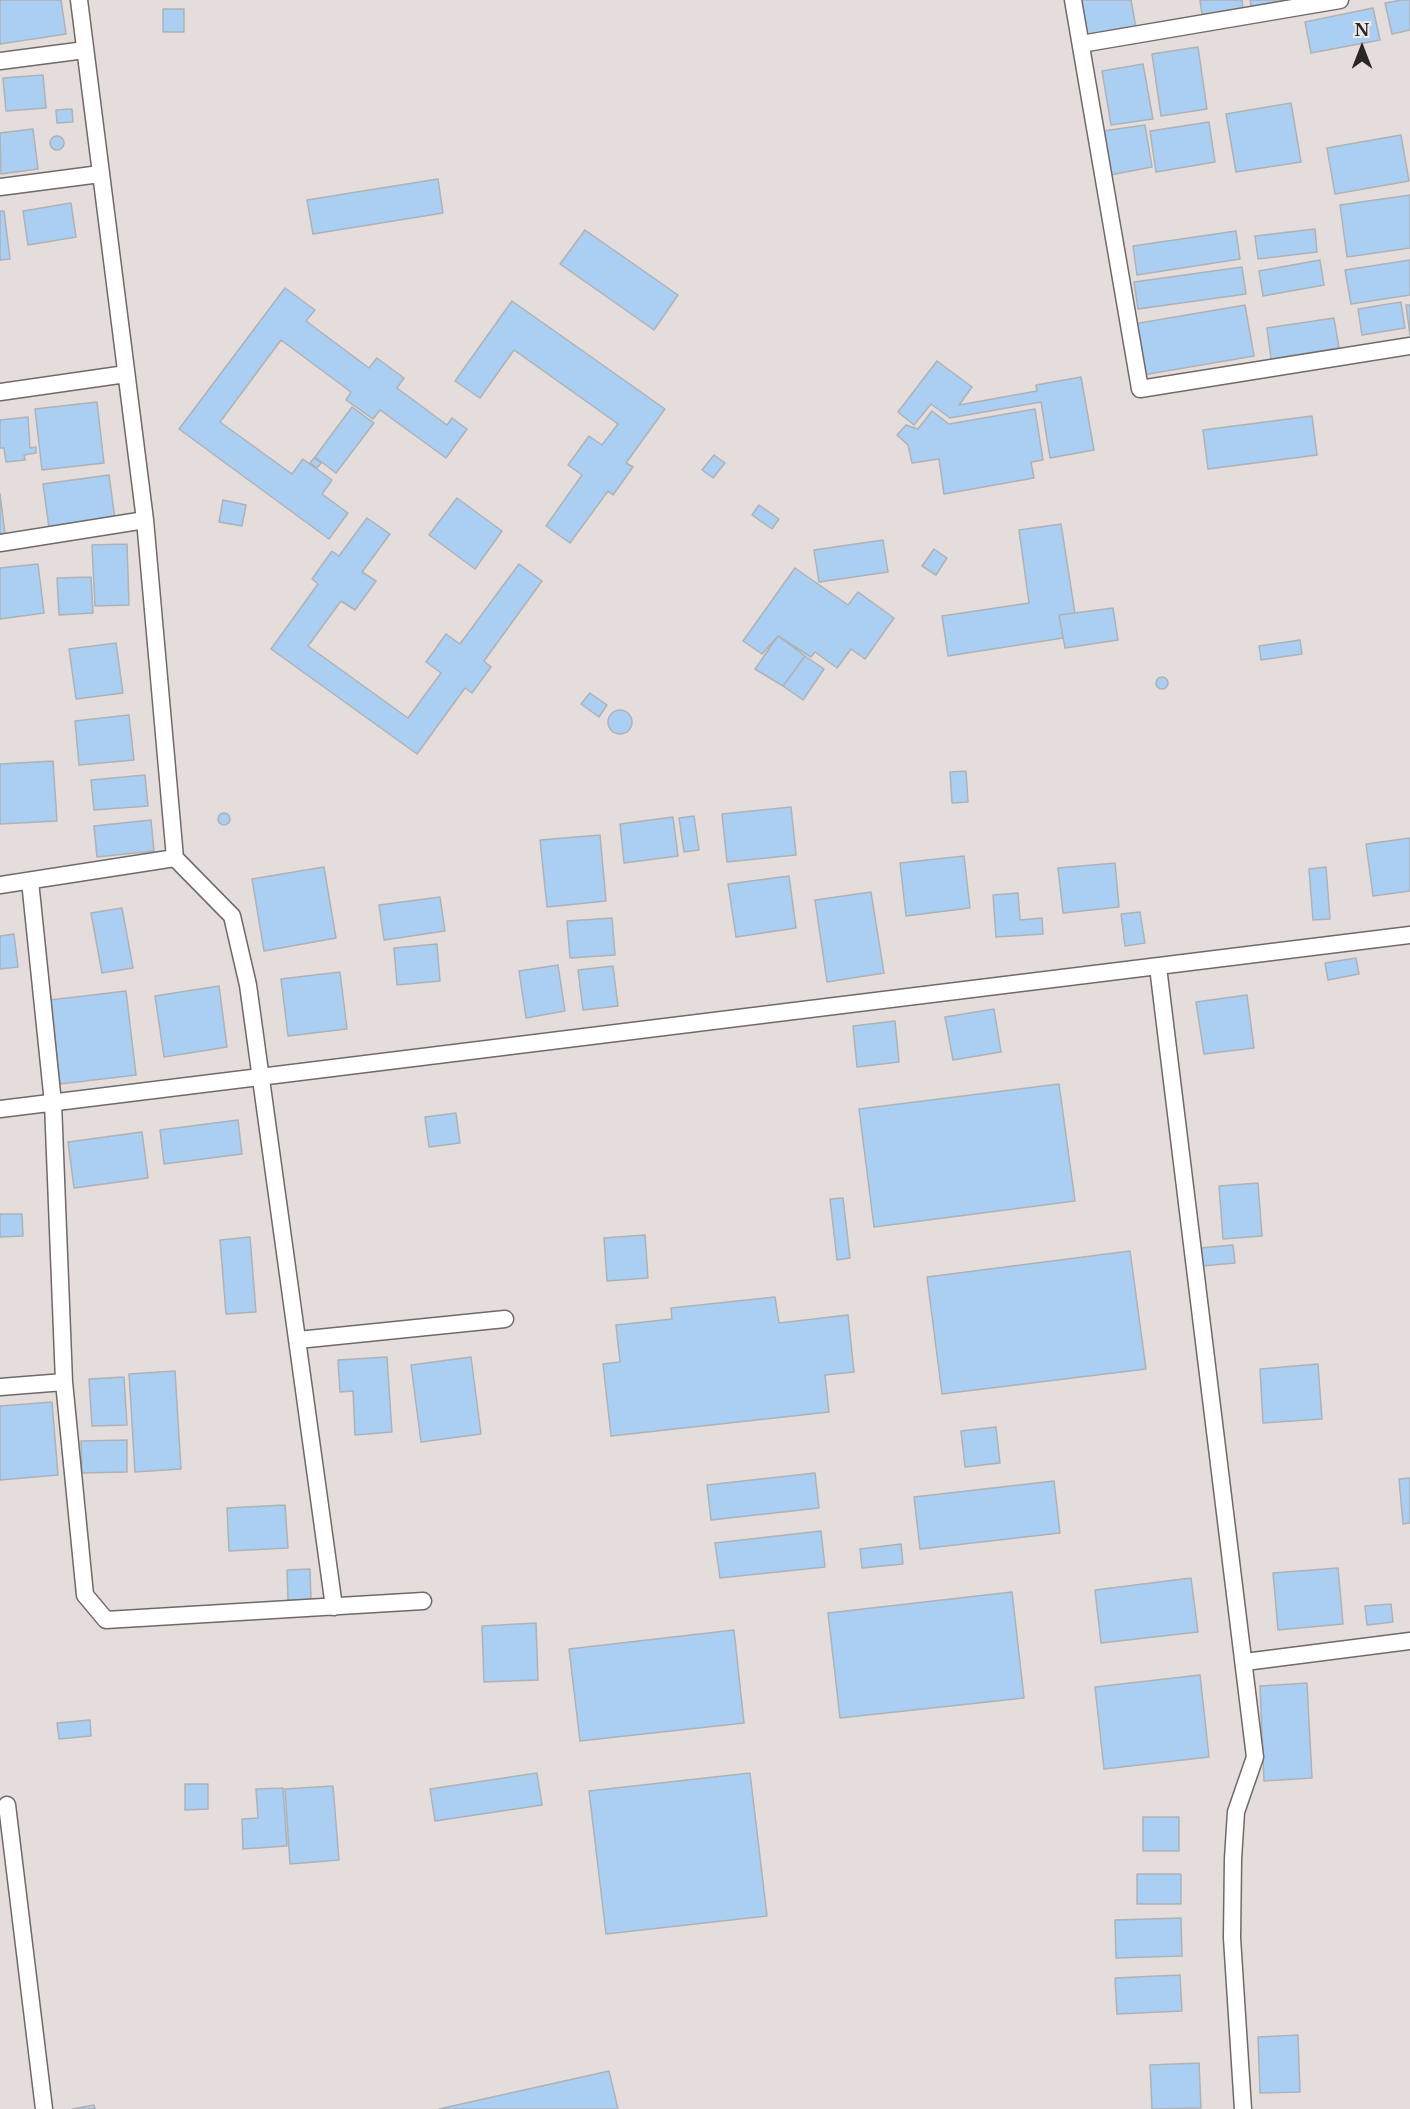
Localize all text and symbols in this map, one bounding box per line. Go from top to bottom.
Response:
north arrow [1332,18,1392,78]
text: N [1354,20,1370,40]

